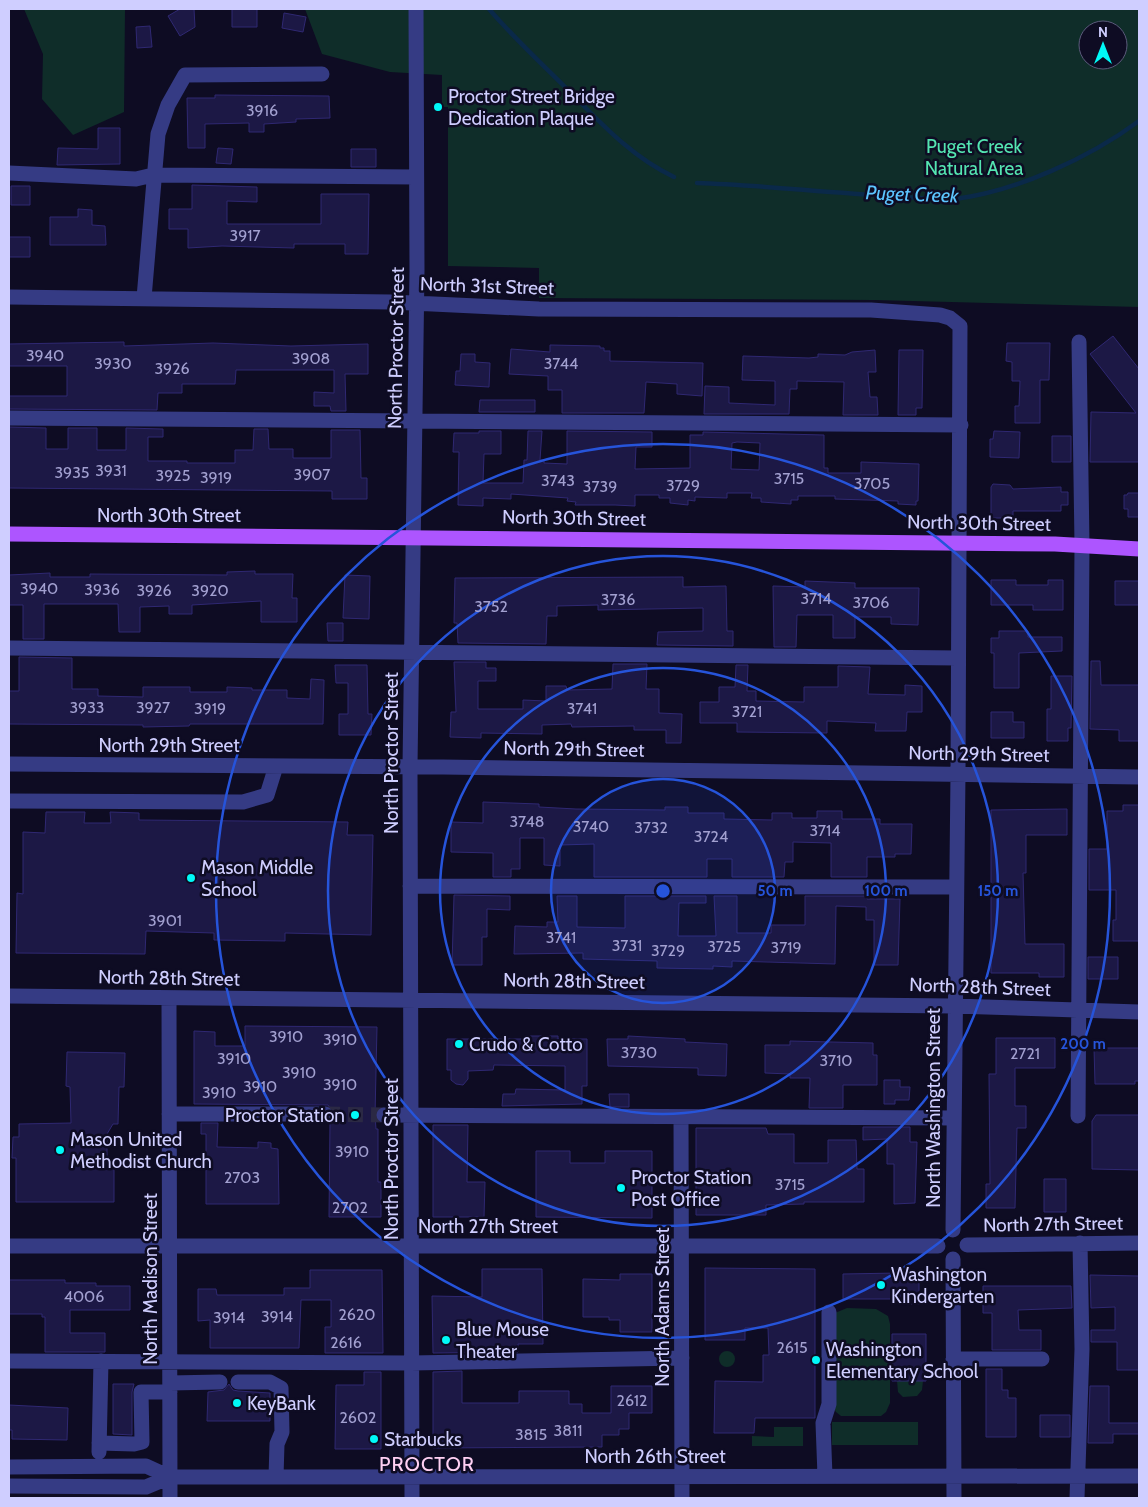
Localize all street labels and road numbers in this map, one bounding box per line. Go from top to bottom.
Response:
street label: North Proctor Street [383,266,409,429]
street label: North 31st Street [419,272,555,300]
street label: North 30th Street [97,504,242,527]
street label: North 30th Street [502,505,647,531]
street label: North 30th Street [907,510,1052,536]
street label: North Proctor Street [380,671,403,834]
street label: North 29th Street [98,734,240,757]
street label: North 29th Street [503,736,645,762]
street label: North 29th Street [908,741,1050,767]
street label: North 28th Street [98,965,241,991]
street label: North 28th Street [503,968,646,994]
street label: North 28th Street [909,973,1052,1001]
street label: North Washington Street [922,1008,945,1208]
street label: North Proctor Street [380,1077,403,1240]
street label: North Madison Street [139,1193,162,1365]
street label: North 27th Street [983,1211,1124,1237]
street label: North 27th Street [418,1215,559,1238]
street label: North Adams Street [651,1227,674,1387]
street label: North 26th Street [584,1445,726,1468]

